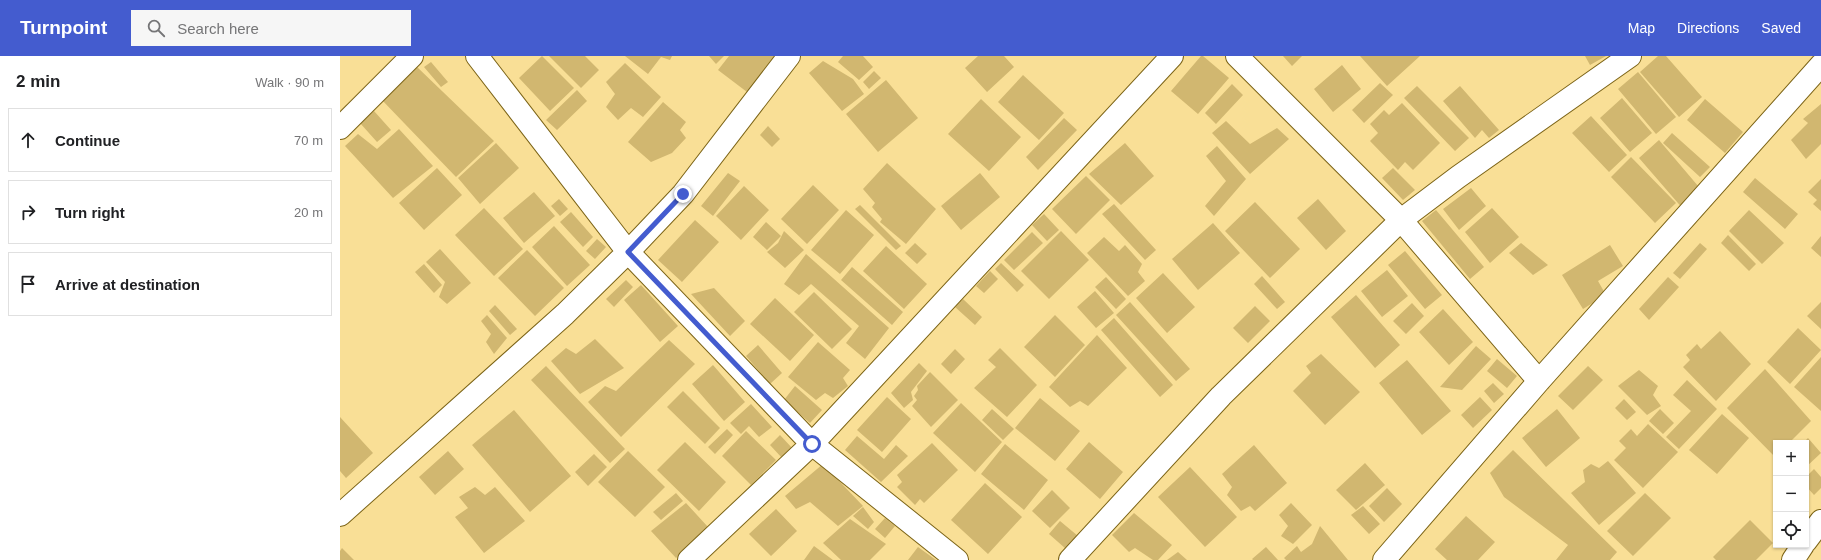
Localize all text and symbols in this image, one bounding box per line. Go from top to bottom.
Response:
search box [131,10,411,46]
text: Turnpoint [20,17,107,38]
icon: search [145,17,167,39]
text: Search here [177,20,259,37]
text: Map [1628,20,1655,36]
text: Directions [1677,20,1739,36]
text: Saved [1761,20,1801,36]
text: 2 min [16,72,60,91]
text: Walk · 90 m [255,75,324,90]
icon: ahead [17,129,39,151]
text: Continue [55,132,120,149]
text: 70 m [294,133,323,148]
route end [674,185,692,203]
icon: right [17,201,39,223]
text: Turn right [55,204,125,221]
text: 20 m [294,205,323,220]
icon: arrive [17,273,39,295]
text: Arrive at destination [55,276,200,293]
route start [803,435,821,453]
map controls [1773,440,1809,548]
button: + [1773,440,1809,476]
button: − [1773,476,1809,512]
button: locate [1773,512,1809,548]

